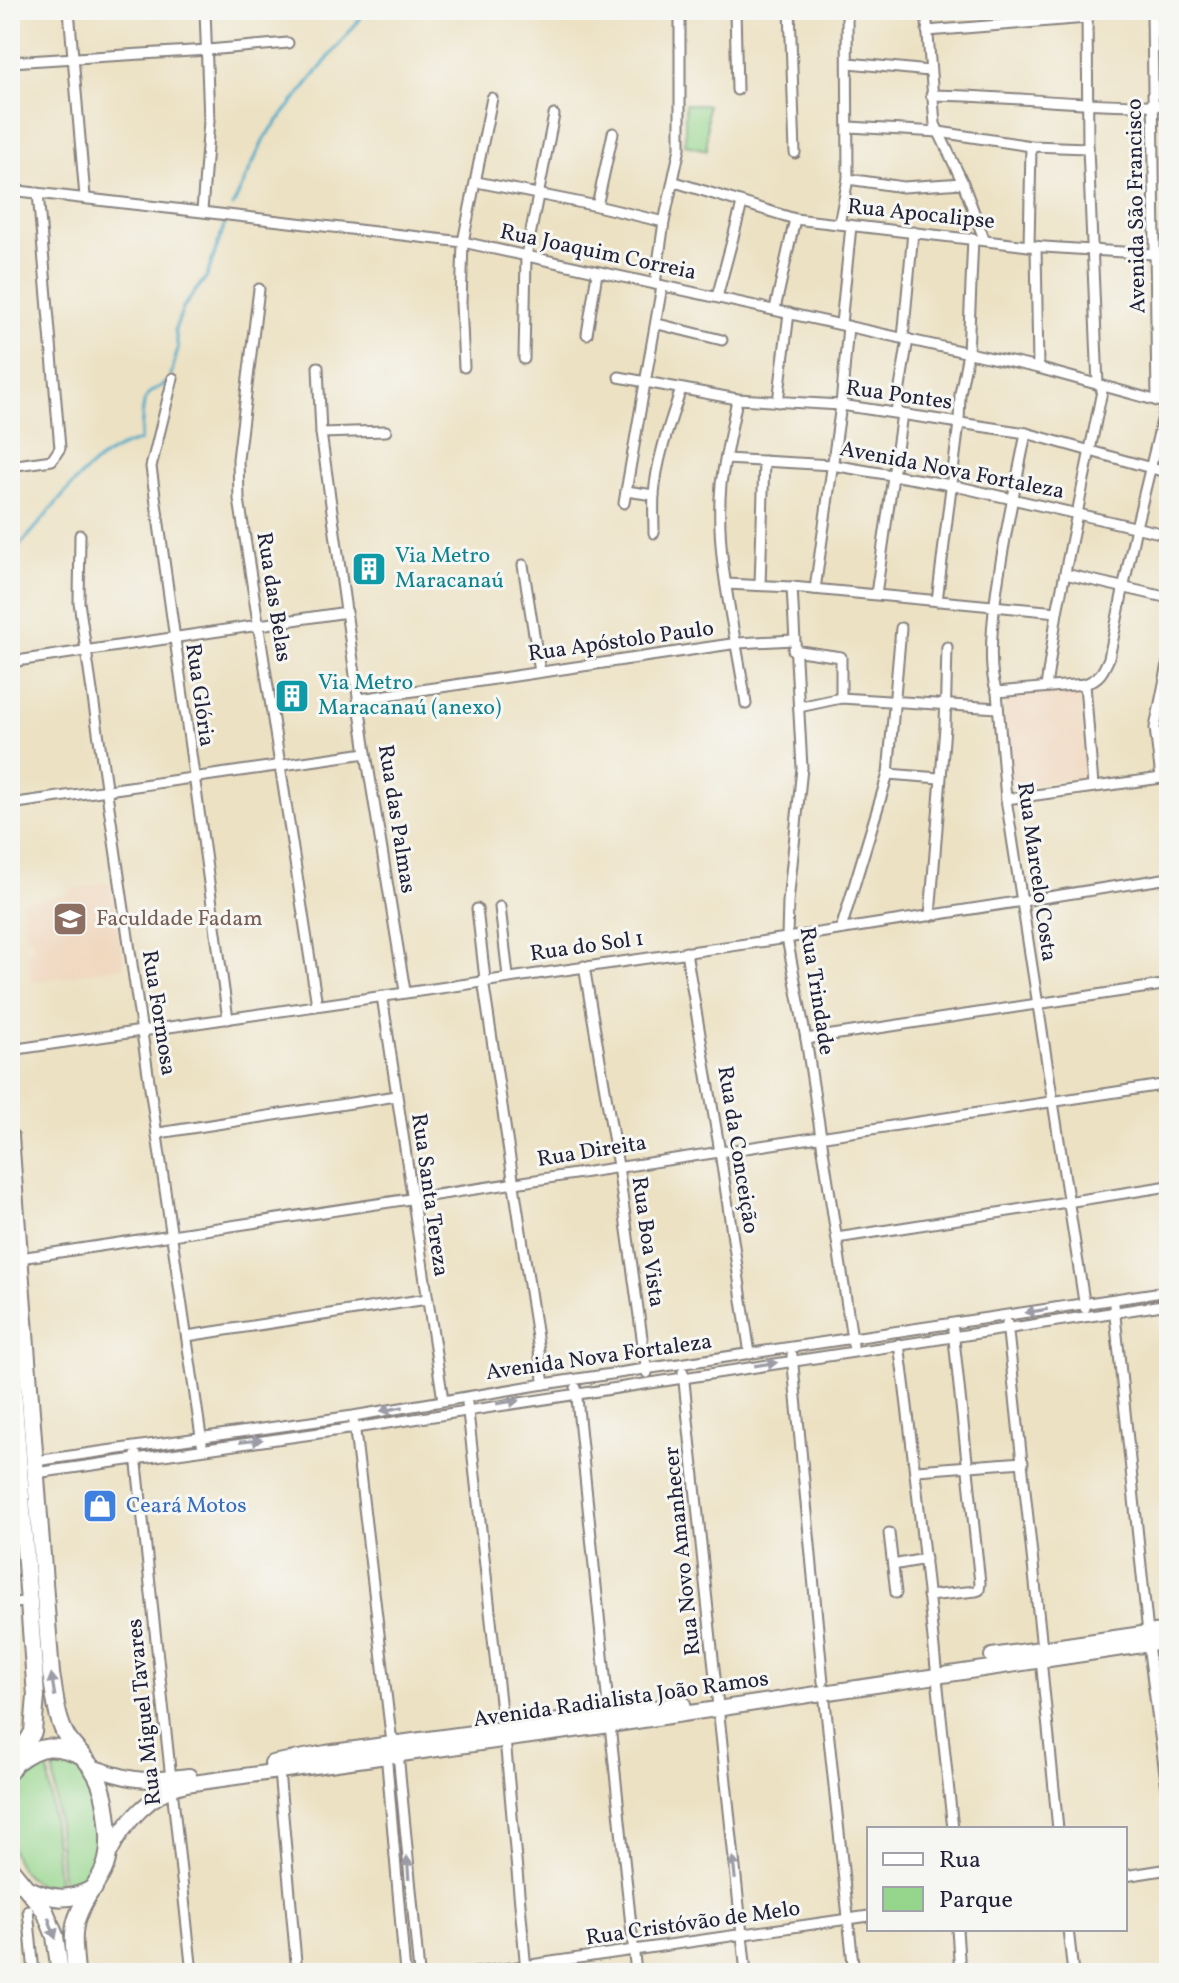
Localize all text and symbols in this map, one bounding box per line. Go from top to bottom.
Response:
street label: Avenida São Francisco [1120,98,1154,314]
street label: Rua Apocalipse [846,192,996,238]
street label: Rua Joaquim Correia [497,217,699,289]
street label: Rua Pontes [844,373,954,419]
street label: Avenida Nova Fortaleza [837,434,1067,508]
street label: Rua das Belas [247,530,299,664]
place label: Via Metro Maracanaú [395,541,504,597]
building icon: Via Metro Maracanaú [350,550,388,588]
street label: Rua Apóstolo Paulo [526,614,716,670]
street label: Rua Glória [176,641,222,749]
place label: Via Metro Maracanaú (anexo) [318,668,501,724]
building icon: Via Metro Maracanaú (anexo) [273,677,311,715]
street label: Rua das Palmas [369,742,423,896]
street label: Rua Marcelo Costa [1008,780,1064,964]
school or university icon: Faculdade Fadam [51,900,89,938]
place label: Faculdade Fadam [96,904,263,935]
street label: Rua do Sol 1 [528,924,646,970]
street label: Rua Trindade [791,925,841,1057]
street label: Rua Formosa [133,948,183,1078]
street label: Rua da Conceição [708,1064,766,1236]
street label: Rua Santa Tereza [402,1111,456,1279]
street label: Rua Direita [535,1128,649,1176]
street label: Rua Boa Vista [622,1175,672,1309]
one-way arrow [1024,1305,1049,1317]
street label: Avenida Nova Fortaleza [484,1327,714,1389]
one-way arrow [753,1357,778,1370]
one-way arrow [496,1396,521,1408]
one-way arrow [379,1403,404,1415]
one-way arrow [239,1434,264,1447]
street label: Rua Novo Amanhecer [657,1445,709,1657]
shop icon: Ceará Motos [81,1487,119,1525]
place label: Ceará Motos [126,1491,247,1522]
street label: Rua Miguel Tavares [120,1617,170,1807]
street label: Avenida Radialista João Ramos [471,1664,771,1736]
one-way arrow [47,1672,59,1697]
legend [867,1827,1127,1931]
text: Rua [939,1844,981,1878]
one-way arrow [401,1855,414,1880]
one-way arrow [728,1855,741,1880]
text: Parque [939,1884,1013,1918]
street label: Rua Cristóvão de Melo [584,1894,802,1954]
one-way arrow [46,1917,58,1941]

